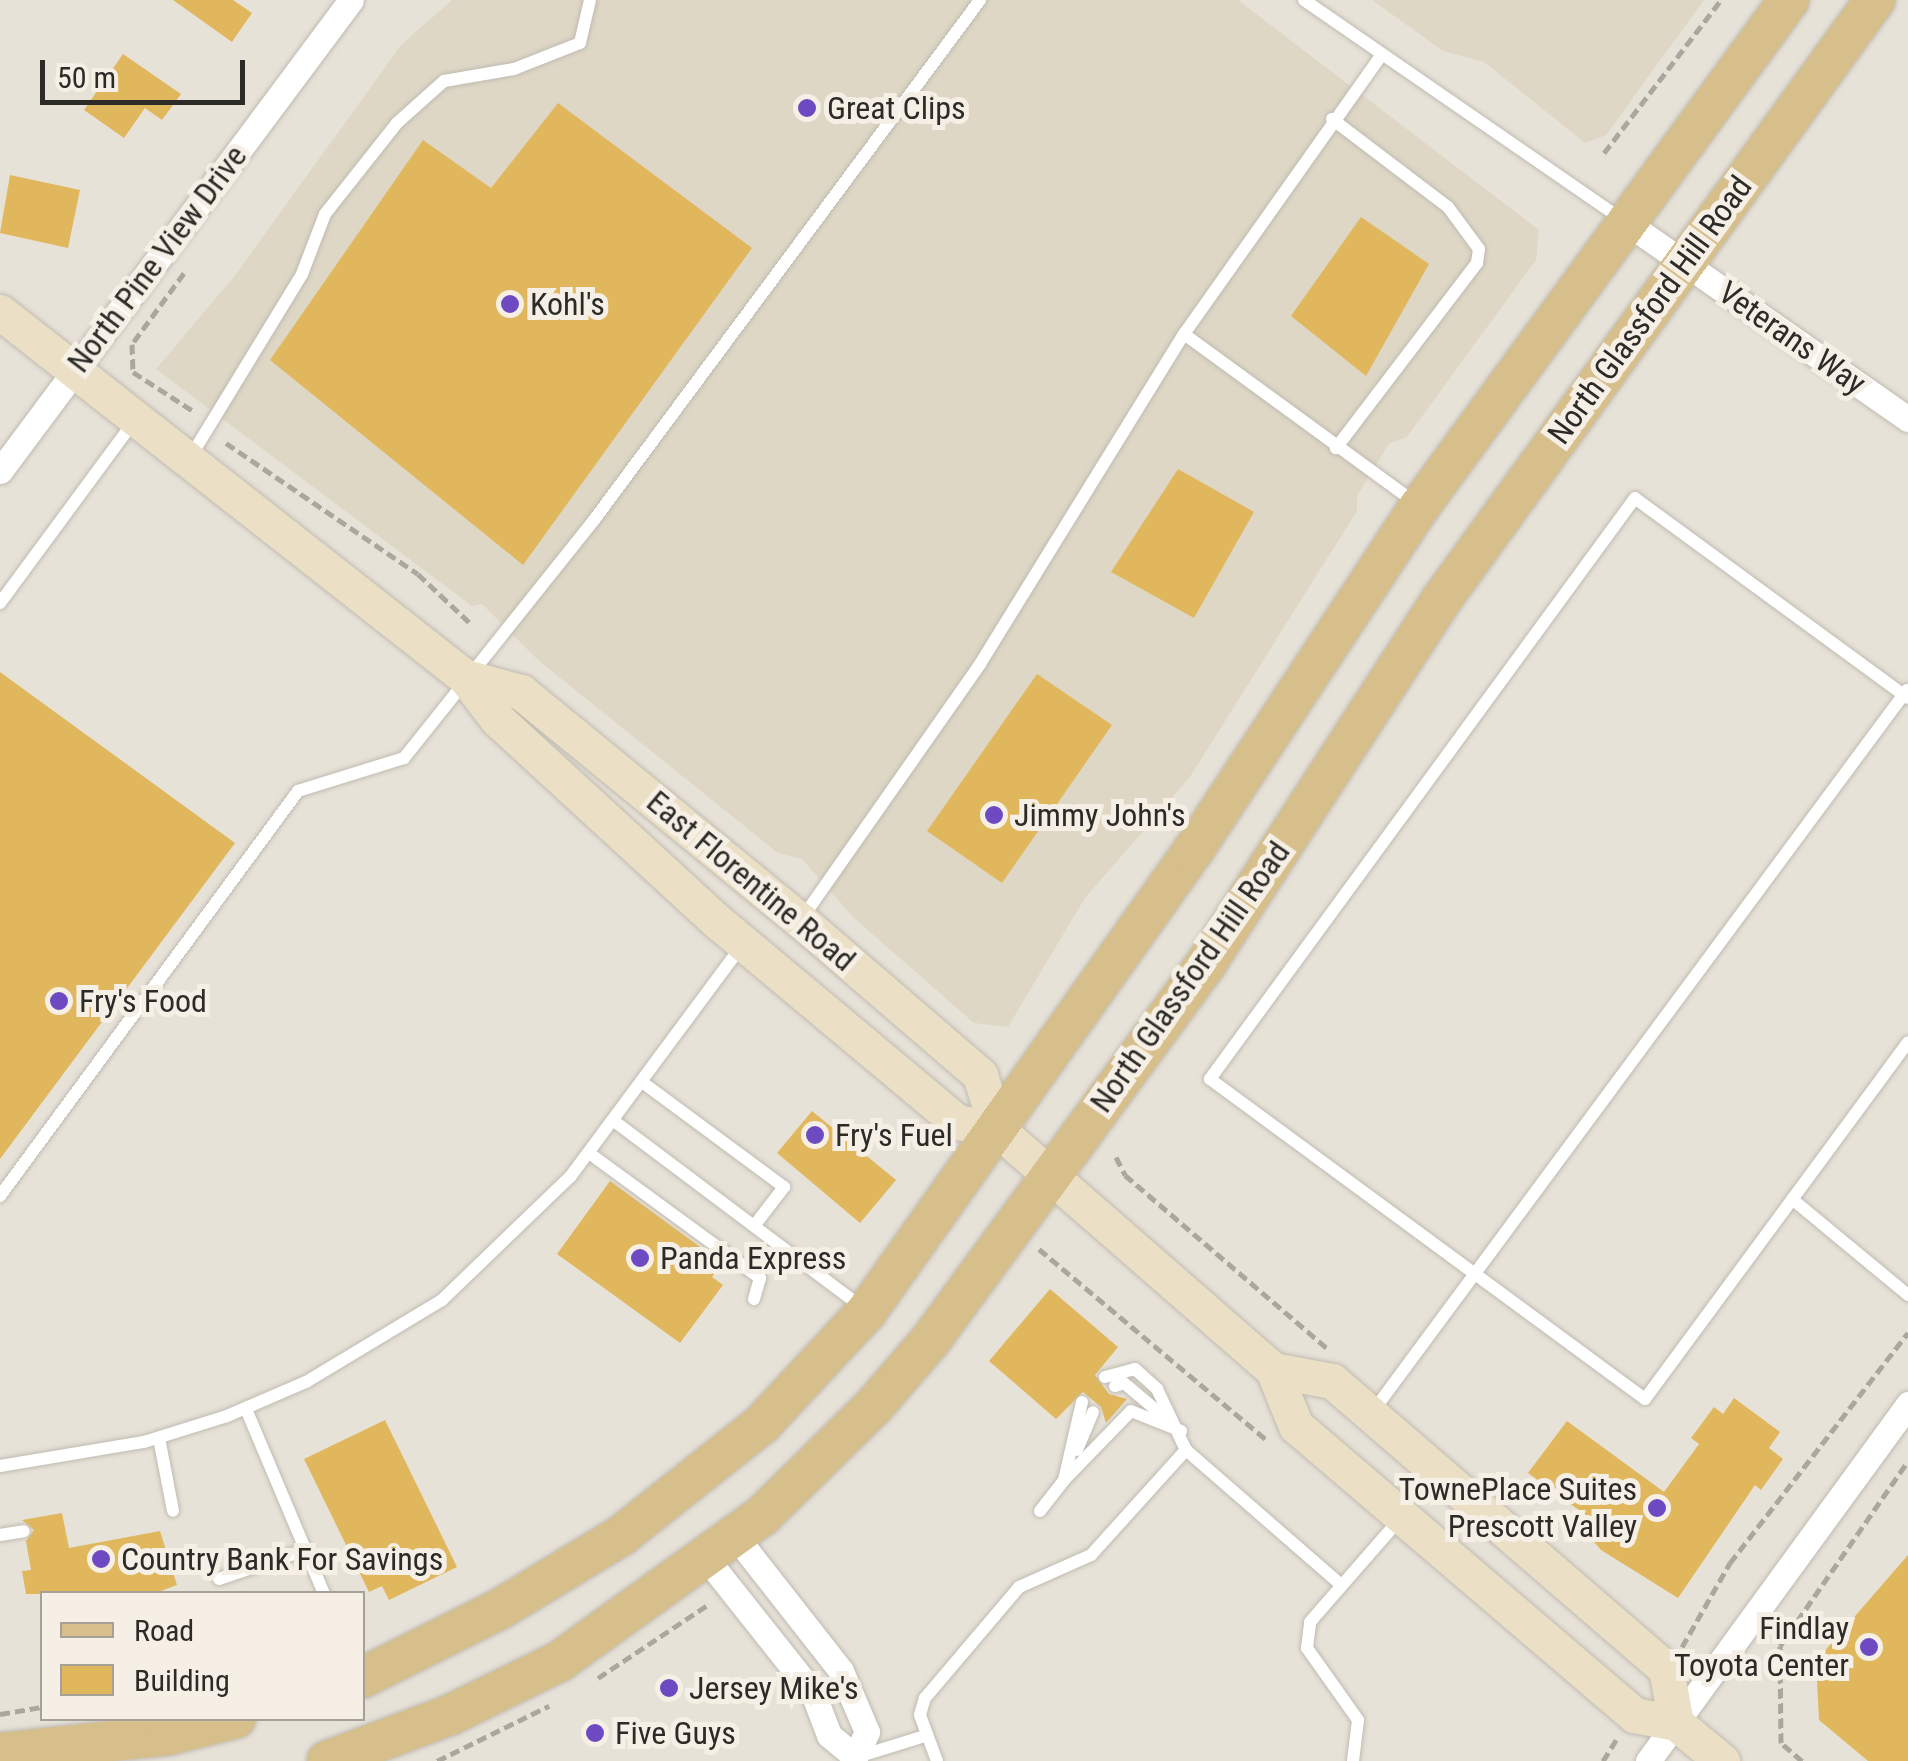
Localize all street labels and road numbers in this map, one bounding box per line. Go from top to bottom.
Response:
street label: North Pine View Drive [59,138,255,380]
street label: North Glassford Hill Road [1540,169,1760,451]
street label: Veterans Way [1711,273,1873,403]
street label: East Florentine Road [639,783,863,979]
street label: North Glassford Hill Road [1082,834,1298,1120]

